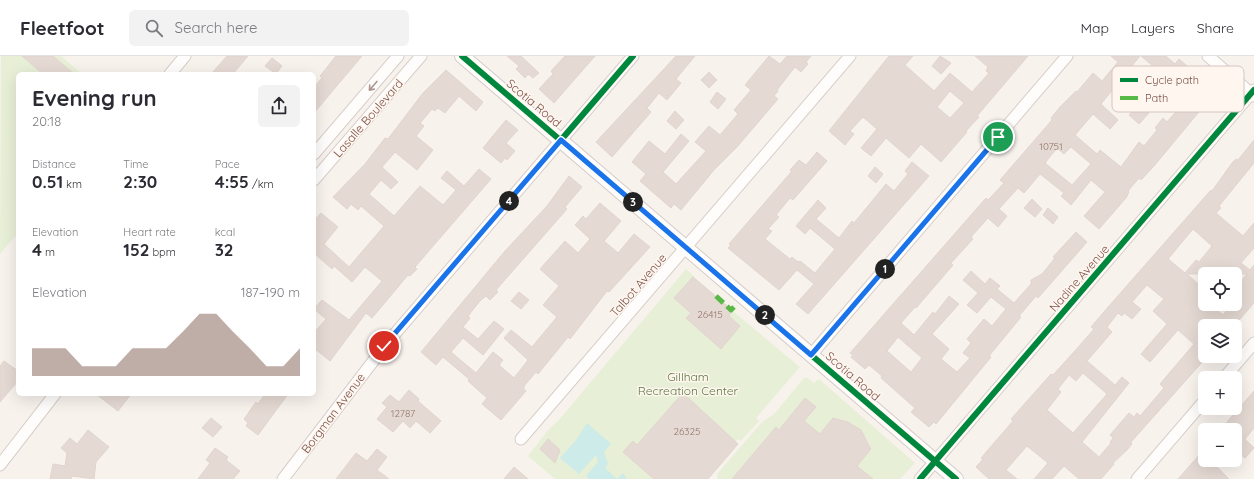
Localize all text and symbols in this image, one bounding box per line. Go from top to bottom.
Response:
search box [129,10,409,46]
text: Fleetfoot [20,16,105,40]
icon: search [143,17,165,39]
text: Search here [175,18,257,37]
text: Map [1080,19,1109,37]
text: Layers [1131,19,1175,37]
text: Share [1197,19,1234,37]
legend [1112,66,1244,112]
text: Cycle path [1145,73,1199,87]
street label: Lasalle Boulevard [330,76,406,160]
street label: Scotia Road [503,76,565,130]
one-way arrow [368,80,377,91]
text: Evening run [32,84,157,112]
button: share [258,85,300,127]
text: Path [1145,91,1168,105]
text: 20:18 [32,113,61,129]
pin [981,120,1015,154]
icon: arrive [987,126,1009,148]
house number: 10751 [1039,140,1063,153]
text: Distance [32,157,76,171]
text: Time [123,157,149,171]
text: Pace [215,157,240,171]
text: 0.51 [32,171,63,192]
text: 2:30 [123,171,157,192]
text: 4:55 [215,171,249,192]
text: km [63,177,82,191]
text: /km [249,177,274,191]
pin: 4 [499,191,519,211]
pin: 3 [623,192,643,212]
text: 4 [506,194,512,208]
text: 3 [630,195,636,209]
text: Elevation [32,225,78,239]
text: Heart rate [123,225,176,239]
text: kcal [215,225,235,239]
text: 4 [32,239,42,260]
text: 152 [123,239,149,260]
text: 32 [215,239,233,260]
street label: Nadine Avenue [1046,241,1112,315]
text: m [42,245,55,259]
text: bpm [149,245,176,259]
street label: Talbot Avenue [606,250,670,320]
pin: 1 [875,259,895,279]
text: 1 [883,262,887,276]
map controls [1198,267,1242,467]
button: locate [1198,267,1242,311]
text: Elevation [32,284,87,300]
text: 187–190 m [241,284,300,300]
pin: 2 [755,305,775,325]
house number: 26415 [697,308,723,321]
text: 2 [762,308,768,322]
button: layers [1198,319,1242,363]
pin [367,329,401,363]
icon: check [373,335,395,357]
street label: Scotia Road [823,348,883,404]
park label: Gillham Recreation Center [638,369,739,398]
street label: Borgman Avenue [298,370,368,456]
button: + [1198,371,1242,415]
house number: 12787 [391,407,415,420]
button: − [1198,423,1242,467]
house number: 26325 [673,425,701,438]

